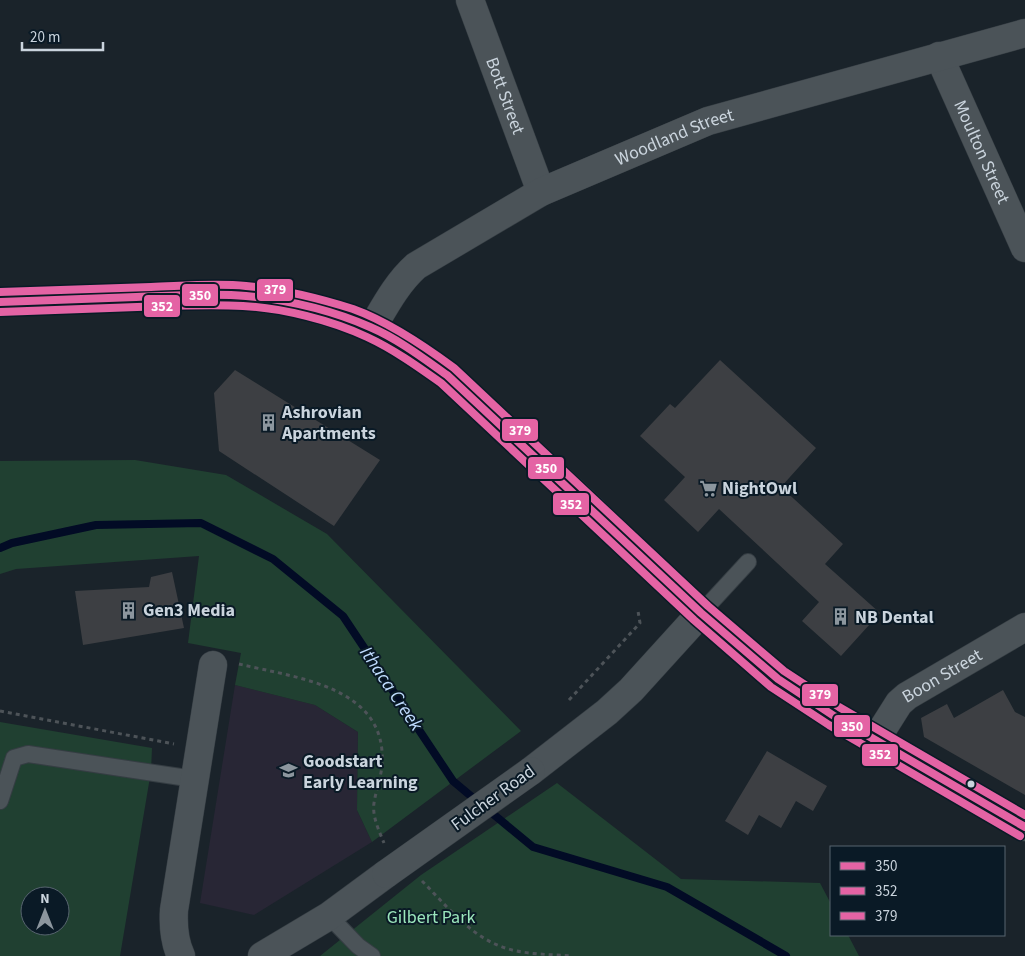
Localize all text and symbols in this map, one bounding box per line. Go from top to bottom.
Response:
scale bar [22,20,104,52]
text: 20 m [30,27,60,48]
street label: Bott Street [480,54,531,138]
street label: Moulton Street [948,96,1016,208]
street label: Woodland Street [611,102,736,172]
line badge: 379 [256,278,294,302]
text: 379 [264,280,286,300]
line badge: 350 [181,283,219,307]
text: 350 [189,286,211,306]
line badge: 352 [143,294,181,318]
text: 352 [151,297,173,317]
place label: Ashrovian Apartments [281,400,376,446]
building icon: Ashrovian Apartments [258,412,278,432]
line badge: 379 [501,418,539,442]
text: 379 [509,421,531,441]
line badge: 350 [527,456,565,480]
text: 350 [535,459,557,479]
place label: NightOwl [722,476,797,501]
supermarket icon: NightOwl [698,478,718,498]
line badge: 352 [552,492,590,516]
text: 352 [560,495,582,515]
place label: Gen3 Media [143,598,235,623]
building icon: Gen3 Media [119,600,139,620]
place label: NB Dental [855,605,934,630]
building icon: NB Dental [831,607,851,627]
water label: Ithaca Creek [353,641,430,738]
street label: Boon Street [897,642,987,709]
line badge: 379 [801,683,839,707]
text: 379 [809,685,831,705]
line badge: 350 [833,714,871,738]
text: 350 [841,717,863,737]
line badge: 352 [861,743,899,767]
text: 352 [869,745,891,765]
place label: Goodstart Early Learning [303,749,418,795]
street label: Fulcher Road [446,759,540,837]
school or university icon: Goodstart Early Learning [279,761,299,781]
unlabelled marker [966,779,976,789]
legend [830,846,1005,936]
text: 350 [875,856,897,877]
text: 352 [875,881,897,902]
north arrow [20,886,70,936]
text: N [40,889,50,909]
park label: Gilbert Park [387,905,475,930]
text: 379 [875,906,897,927]

